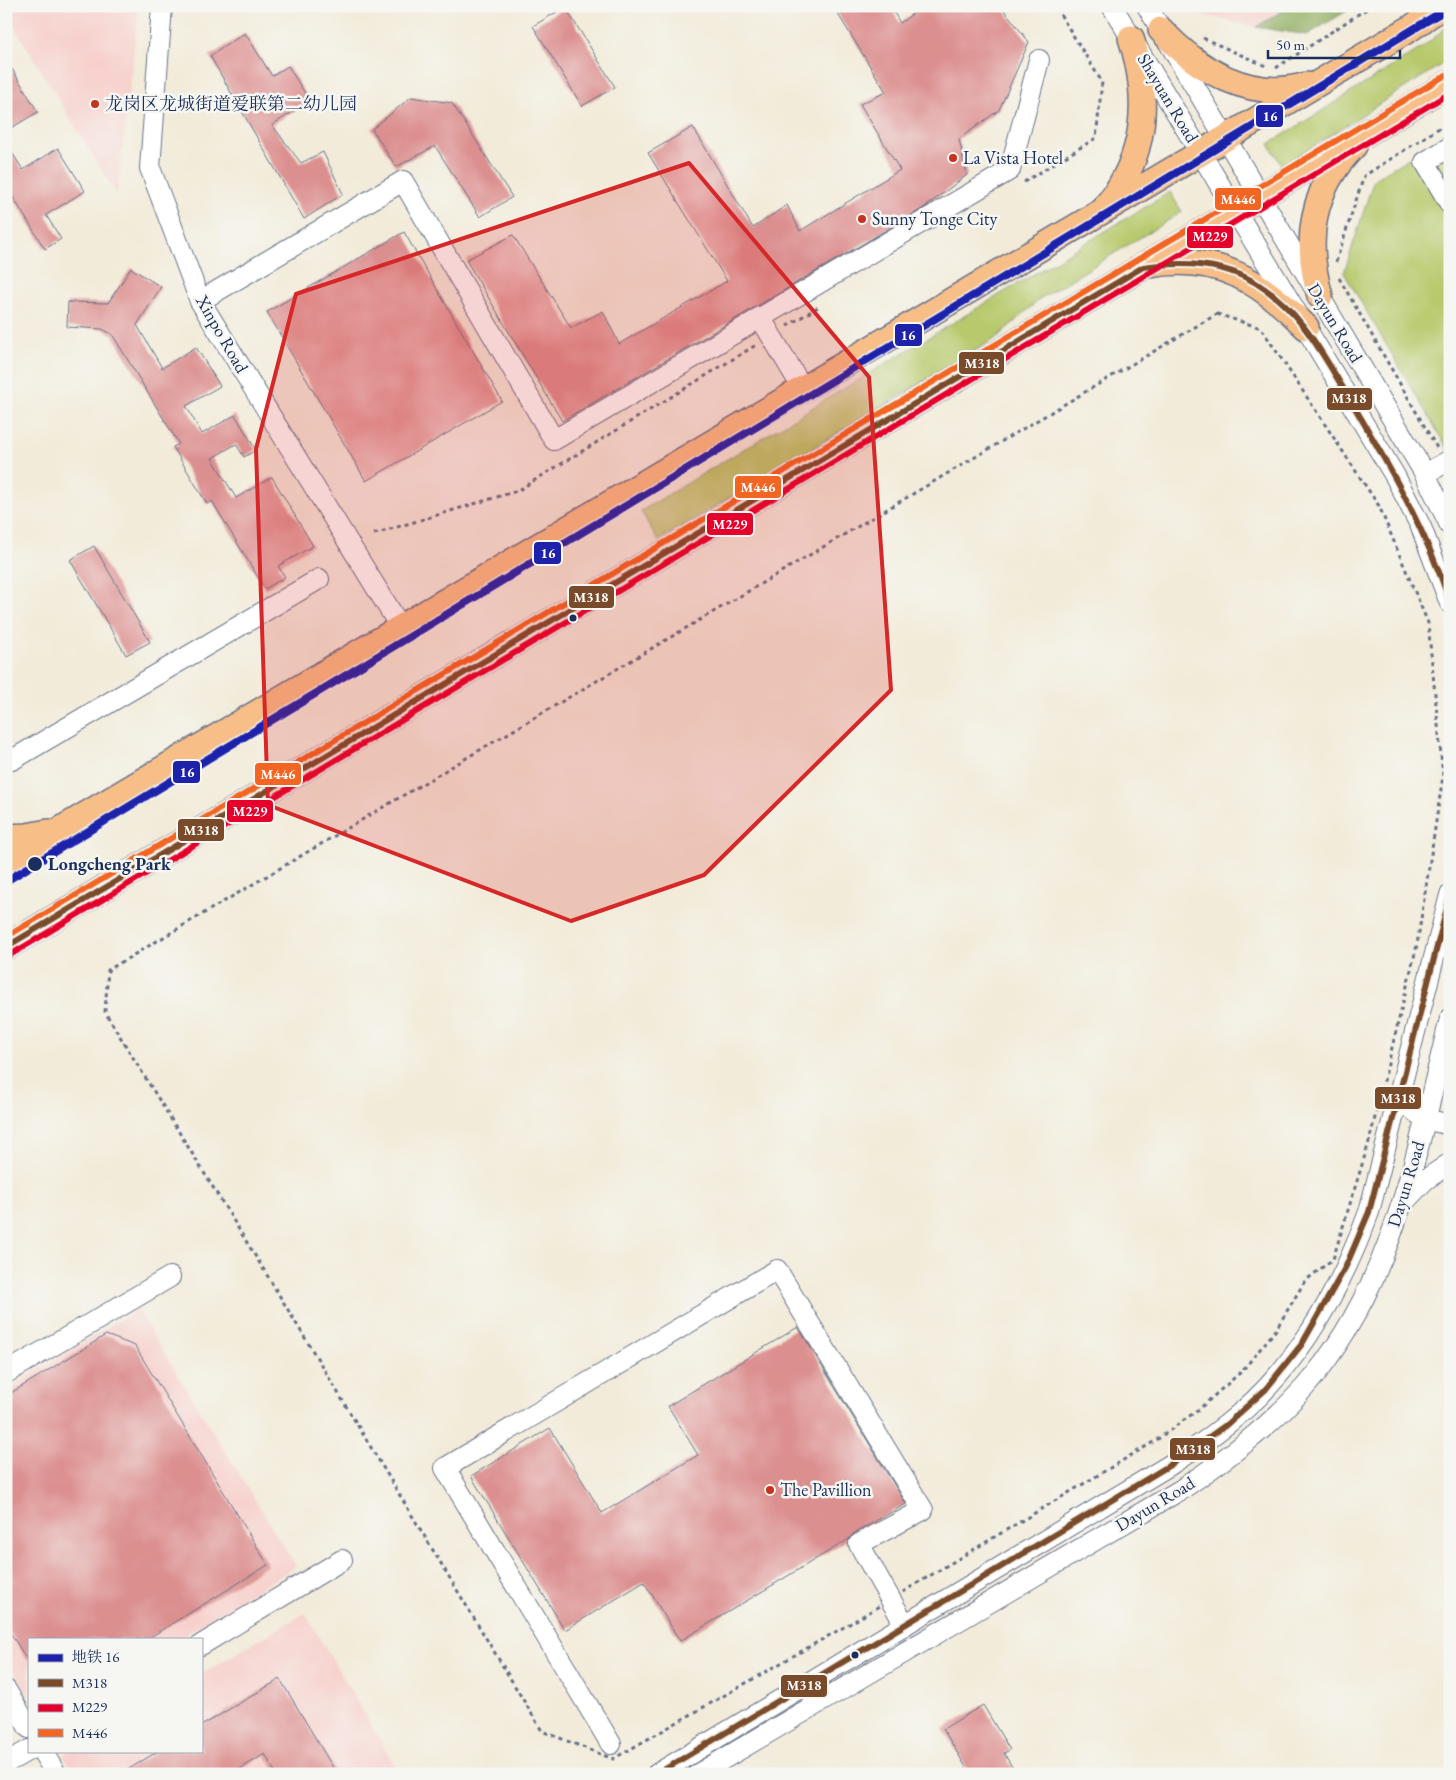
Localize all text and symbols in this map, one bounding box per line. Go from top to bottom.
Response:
scale bar [1268,28,1401,60]
text: 50 m [1276,35,1305,54]
street label: Shayuan Road [1133,49,1204,147]
place label: 龙岗区龙城街道爱联第二幼儿园 [105,92,357,115]
marker: 龙岗区龙城街道爱联第二幼儿园 [89,98,101,110]
line badge: 16 [1255,104,1284,128]
text: 16 [1263,107,1278,125]
place label: La Vista Hotel [963,146,1063,169]
marker: La Vista Hotel [947,152,959,164]
line badge: M446 [1214,187,1262,211]
text: M446 [1220,190,1256,208]
place label: Sunny Tonge City [872,207,998,230]
marker: Sunny Tonge City [856,213,868,225]
line badge: M229 [1186,225,1234,249]
text: M229 [1192,227,1228,245]
street label: Dayun Road [1303,279,1369,367]
street label: Xinpo Road [190,290,254,378]
line badge: 16 [894,323,923,347]
text: 16 [901,326,916,344]
line badge: M318 [958,351,1005,375]
text: M318 [964,354,1000,372]
line badge: M318 [1326,387,1373,411]
text: M318 [1331,389,1367,407]
line badge: M446 [734,475,782,499]
text: M446 [740,478,776,496]
line badge: M229 [706,512,754,536]
text: M229 [712,515,748,533]
line badge: 16 [533,541,562,565]
text: 16 [541,544,556,562]
line badge: M318 [568,585,615,609]
text: M318 [573,588,609,606]
unlabelled marker [568,613,578,623]
line badge: 16 [172,760,201,784]
line badge: M446 [254,762,302,786]
text: 16 [180,763,195,781]
text: M446 [260,765,296,783]
line badge: M229 [226,799,274,823]
text: M229 [232,802,268,820]
line badge: M318 [177,818,225,842]
text: M318 [183,821,219,839]
place label: Longcheng Park [48,852,172,875]
marker: Longcheng Park [26,855,44,873]
line badge: M318 [1374,1086,1422,1110]
text: M318 [1380,1089,1416,1107]
street label: Dayun Road [1382,1137,1430,1230]
line badge: M318 [1169,1437,1216,1461]
text: M318 [1175,1440,1211,1458]
street label: Dayun Road [1111,1470,1199,1536]
place label: The Pavillion [780,1478,872,1501]
marker: The Pavillion [764,1484,776,1496]
legend [28,1638,202,1752]
text: 地铁 16 [72,1647,119,1666]
unlabelled marker [850,1650,860,1660]
text: M318 [72,1673,107,1692]
line badge: M318 [780,1674,828,1698]
text: M318 [786,1676,822,1694]
text: M229 [72,1697,107,1716]
text: M446 [72,1723,107,1742]

